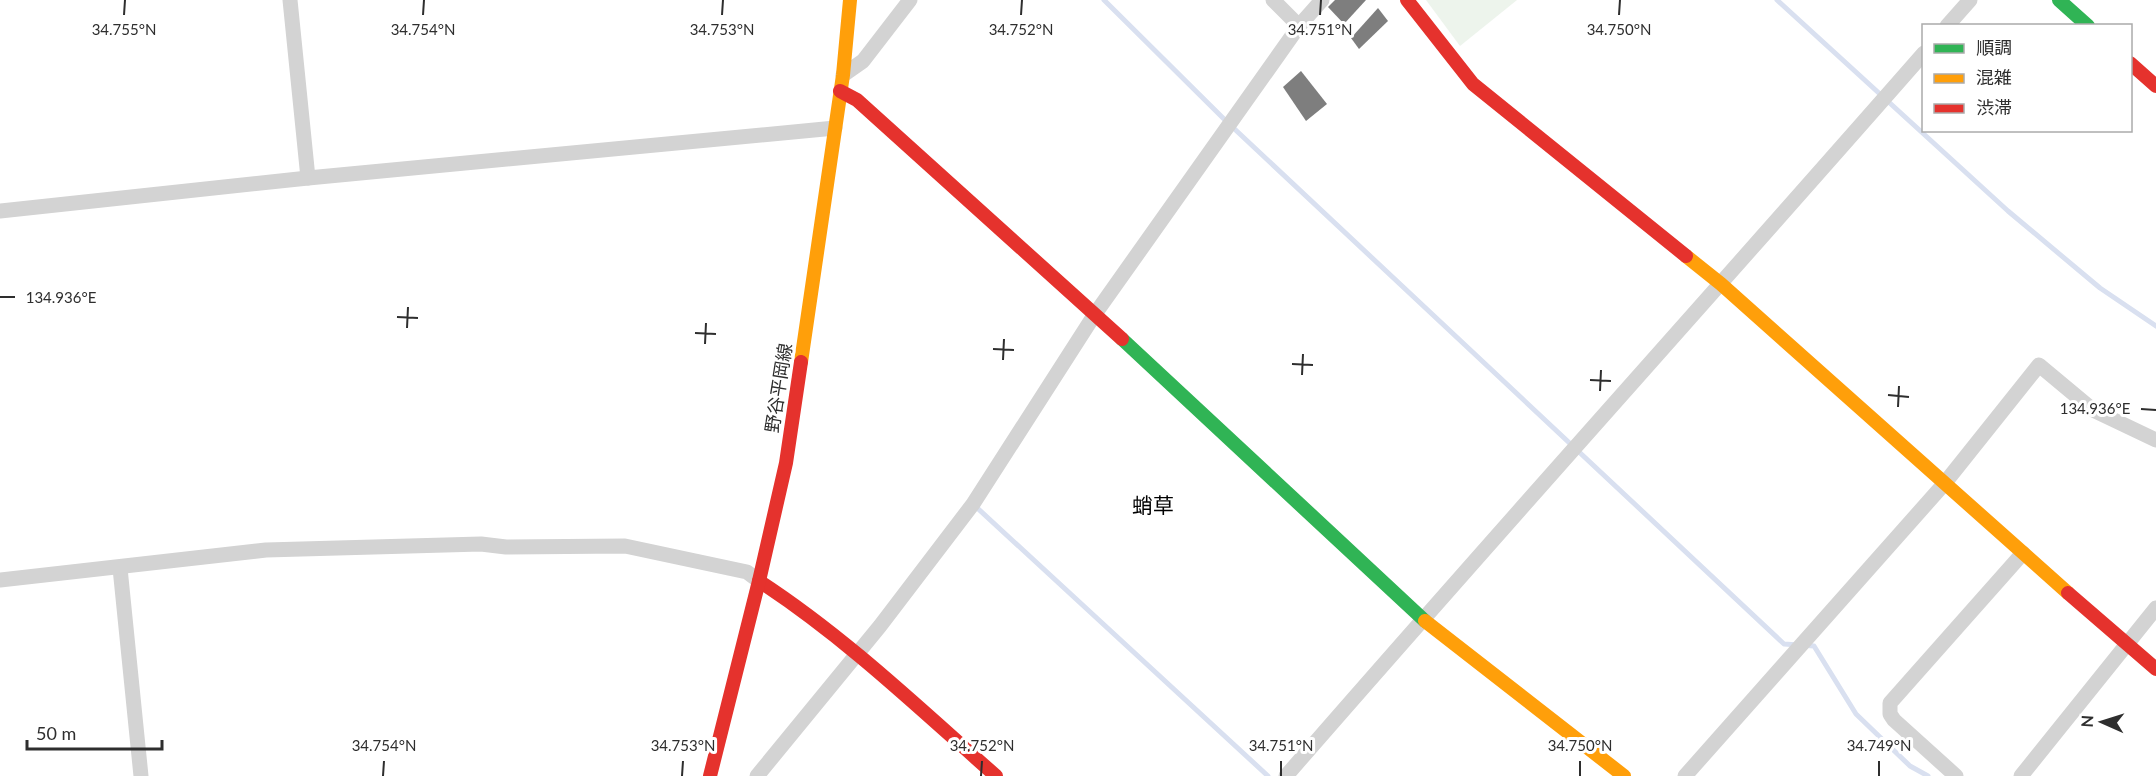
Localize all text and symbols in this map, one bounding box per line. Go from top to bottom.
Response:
text: 34.755°N [92,20,156,38]
text: 34.754°N [391,20,455,38]
text: 34.753°N [690,20,754,38]
text: 34.752°N [989,20,1053,38]
text: 34.751°N [1288,20,1352,38]
text: 34.750°N [1587,20,1651,38]
legend [1922,24,2132,132]
text: 順調 [1976,36,2012,58]
text: 混雑 [1976,66,2012,88]
text: 渋滞 [1976,96,2012,118]
text: 134.936°E [26,288,96,306]
street label: 野谷平岡線 [760,342,796,434]
text: 134.936°E [2060,399,2130,417]
district label: 蛸草 [1132,492,1174,517]
north arrow [2072,692,2132,752]
scale bar [27,713,162,751]
text: N [2077,715,2096,728]
text: 50 m [36,722,76,744]
text: 34.754°N [352,736,416,754]
text: 34.753°N [651,736,715,754]
text: 34.752°N [950,736,1014,754]
text: 34.751°N [1249,736,1313,754]
text: 34.750°N [1548,736,1612,754]
text: 34.749°N [1847,736,1911,754]

